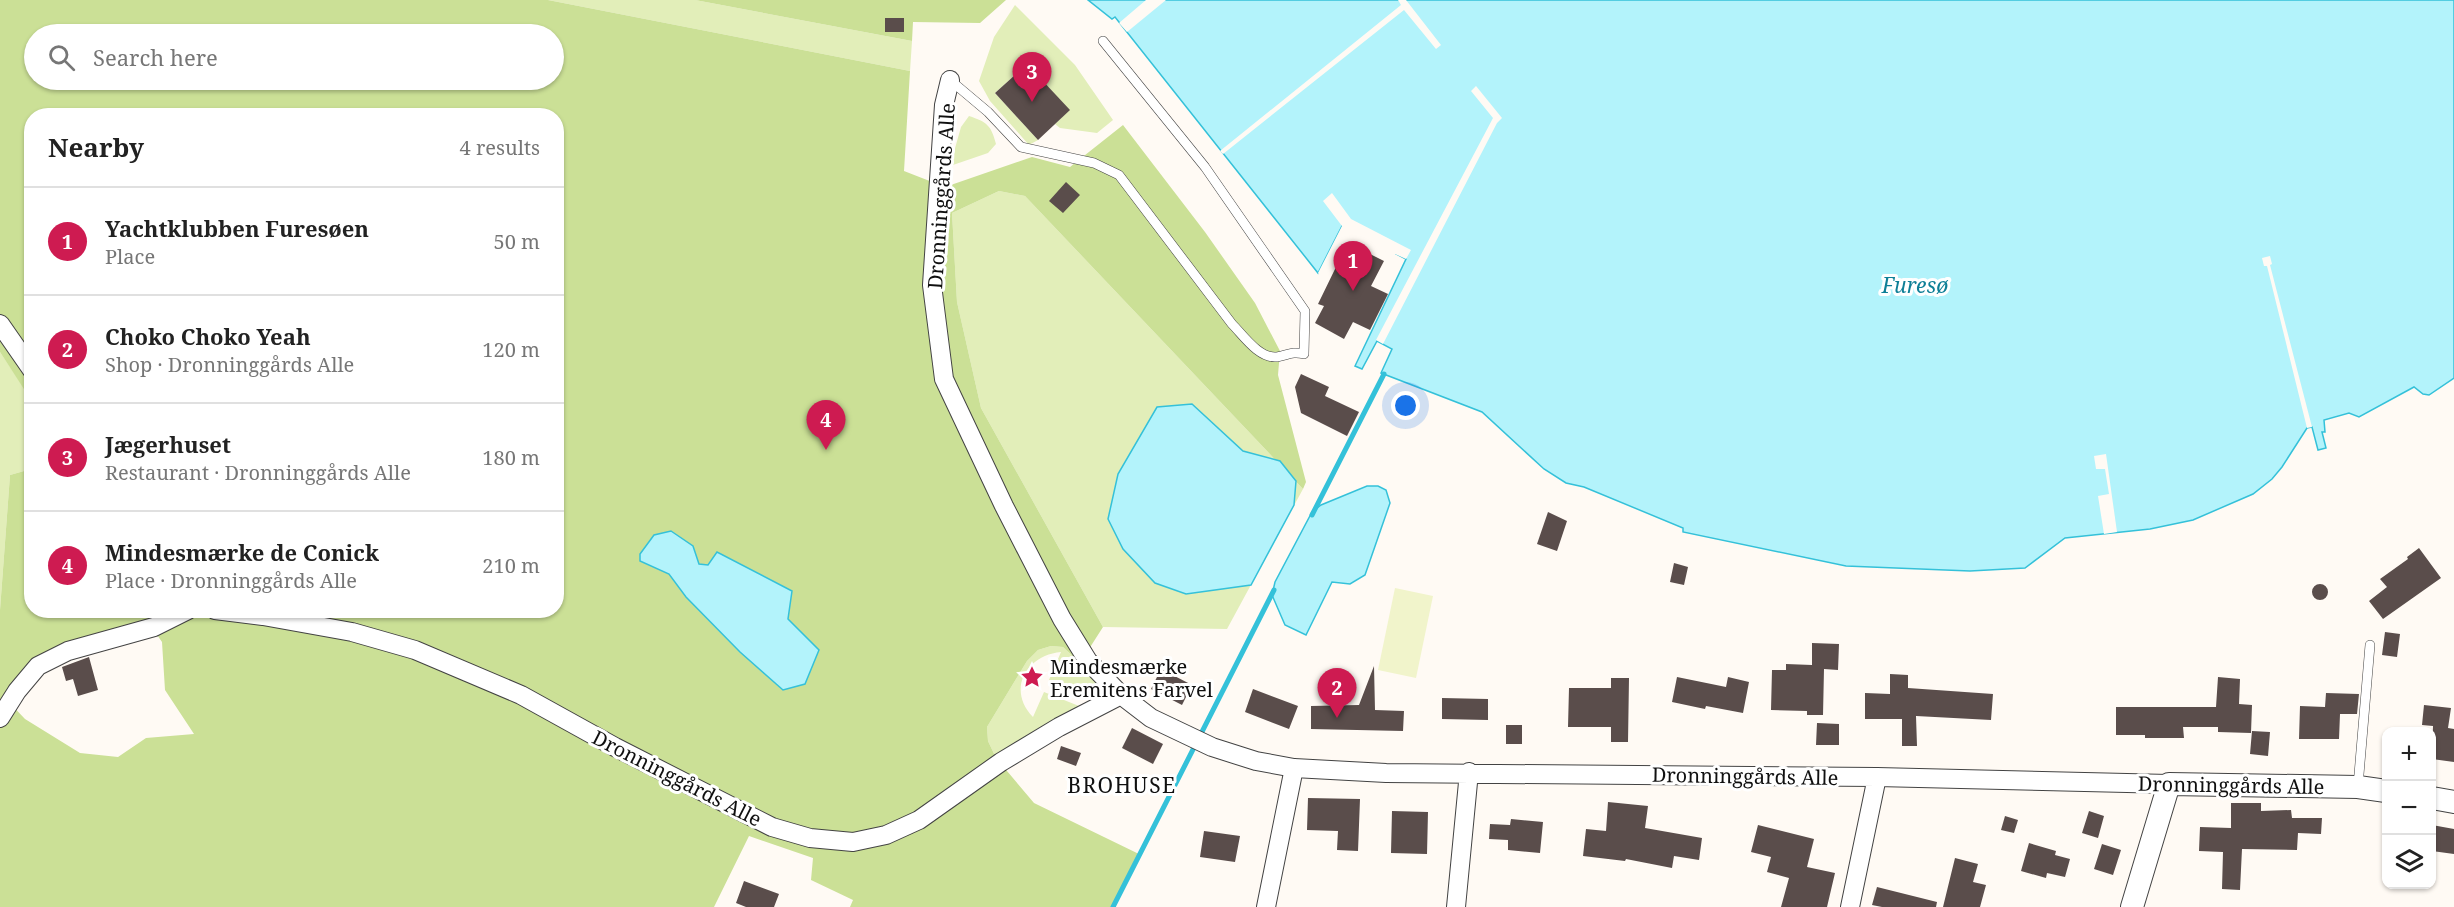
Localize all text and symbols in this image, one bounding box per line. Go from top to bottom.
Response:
search box [24,24,564,90]
icon: search [45,41,78,74]
text: Search here [93,42,218,72]
pin: 3 [1012,52,1052,102]
street label: Dronninggårds Alle [921,102,961,290]
text: Nearby [48,129,144,165]
text: 4 results [460,134,540,161]
text: Yachtklubben Furesøen [105,213,369,243]
text: 1 [62,228,73,255]
text: 50 m [494,228,540,255]
pin: 1 [1334,242,1372,291]
text: Place [105,243,155,270]
water label: Furesø [1881,271,1949,299]
text: Choko Choko Yeah [105,321,311,351]
text: 2 [62,336,73,363]
text: 120 m [482,336,540,363]
text: Shop · Dronninggårds Alle [105,351,354,378]
your location [1391,391,1420,420]
pin: 4 [806,400,846,450]
text: Jægerhuset [105,429,231,459]
text: 3 [62,444,73,471]
text: 180 m [482,444,540,471]
text: Restaurant · Dronninggårds Alle [105,459,411,486]
text: Mindesmærke de Conick [105,537,379,567]
text: 4 [62,552,73,579]
text: 210 m [482,552,540,579]
text: Place · Dronninggårds Alle [105,567,357,594]
place label: Mindesmærke Eremitens Farvel [1050,653,1213,703]
place icon: Mindesmærke Eremitens Farvel [1019,664,1045,690]
pin: 2 [1318,668,1356,718]
street label: Dronninggårds Alle [588,724,766,832]
map controls [2382,727,2436,889]
button: + [2382,727,2436,781]
street label: Dronninggårds Alle [1652,761,1838,791]
street label: Dronninggårds Alle [2138,770,2324,800]
district label: BROHUSE [1067,771,1177,799]
button: − [2382,781,2436,835]
button: layers [2382,835,2436,889]

